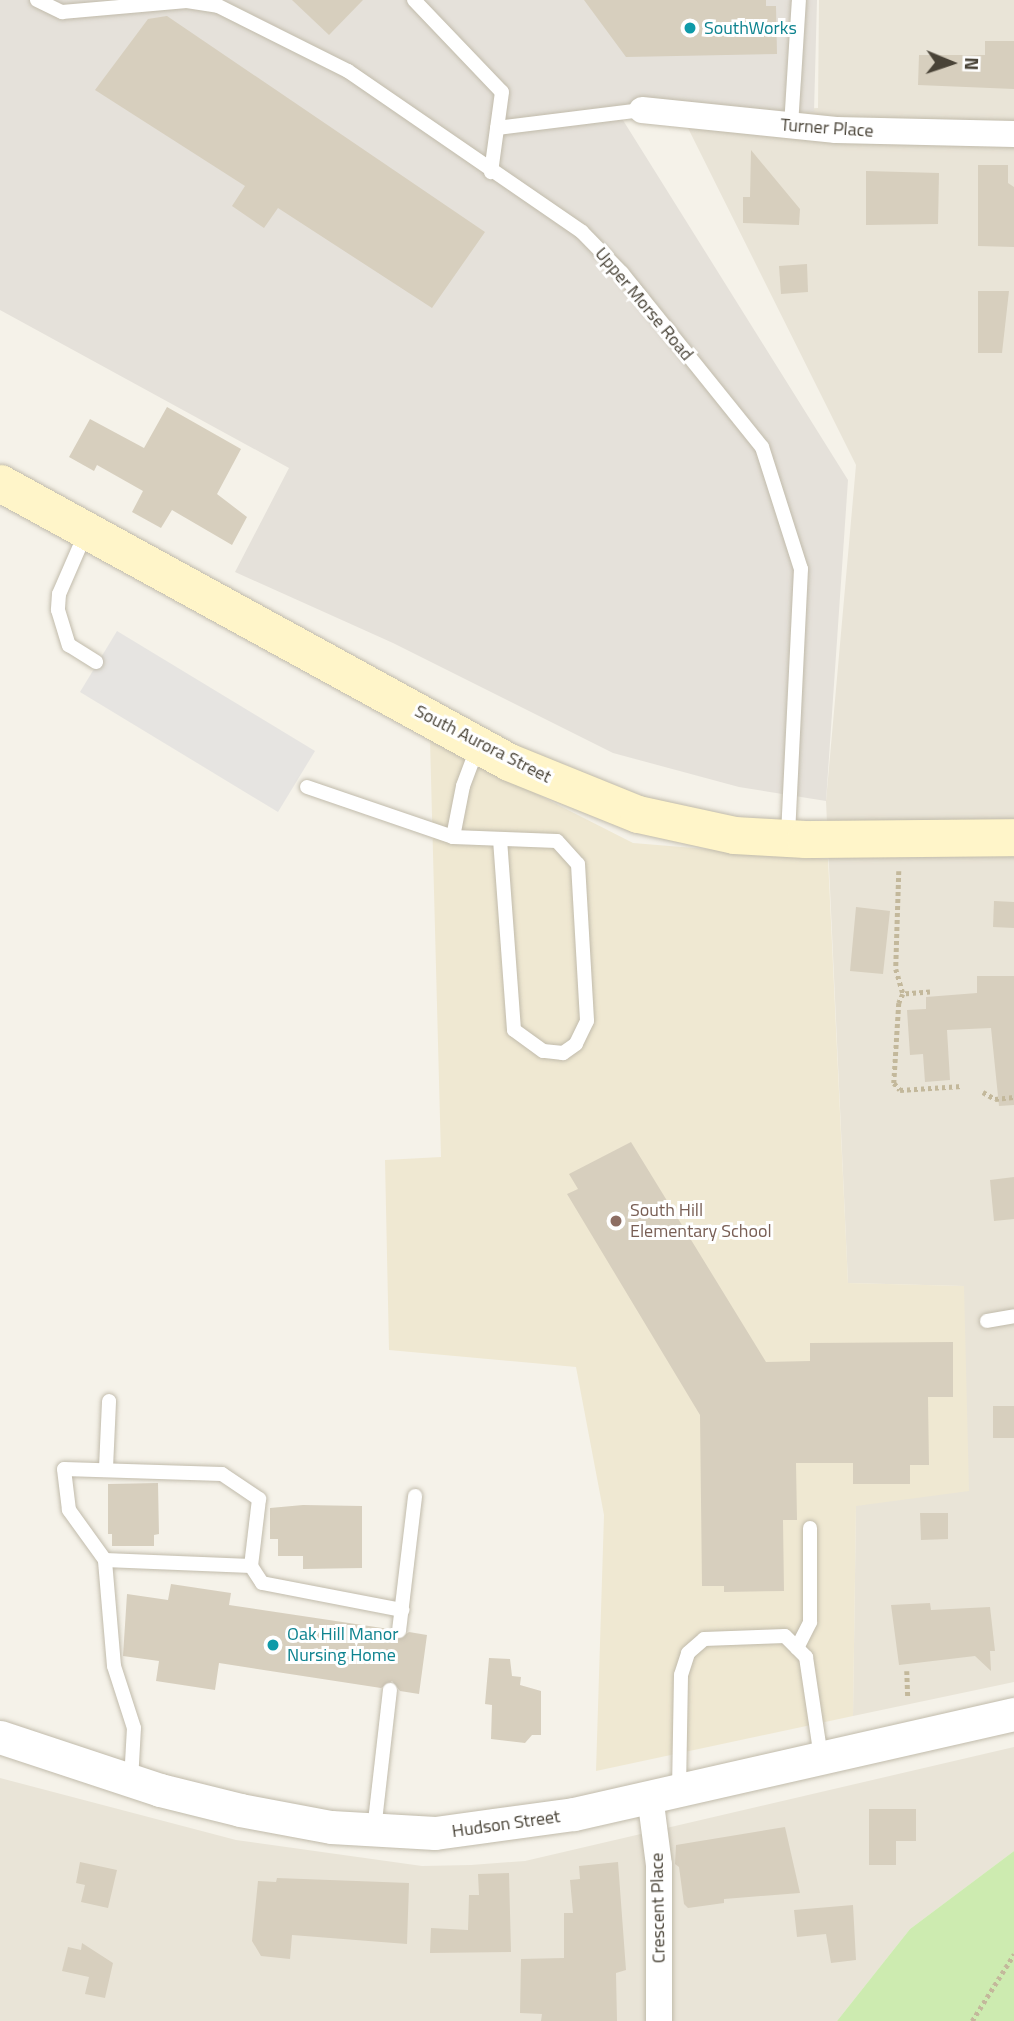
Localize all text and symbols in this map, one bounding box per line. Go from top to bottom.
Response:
place label: SouthWorks [704,17,797,39]
marker: SouthWorks [682,20,698,36]
north arrow [916,28,986,98]
text: N [958,57,987,71]
street label: Turner Place [780,114,874,142]
street label: Upper Morse Road [590,243,698,365]
street label: South Aurora Street [411,700,555,788]
place label: South Hill Elementary School [630,1200,772,1242]
marker: South Hill Elementary School [608,1213,624,1229]
place label: Oak Hill Manor Nursing Home [287,1624,398,1666]
marker: Oak Hill Manor Nursing Home [265,1637,281,1653]
street label: Hudson Street [450,1806,562,1842]
street label: Crescent Place [646,1853,670,1963]

